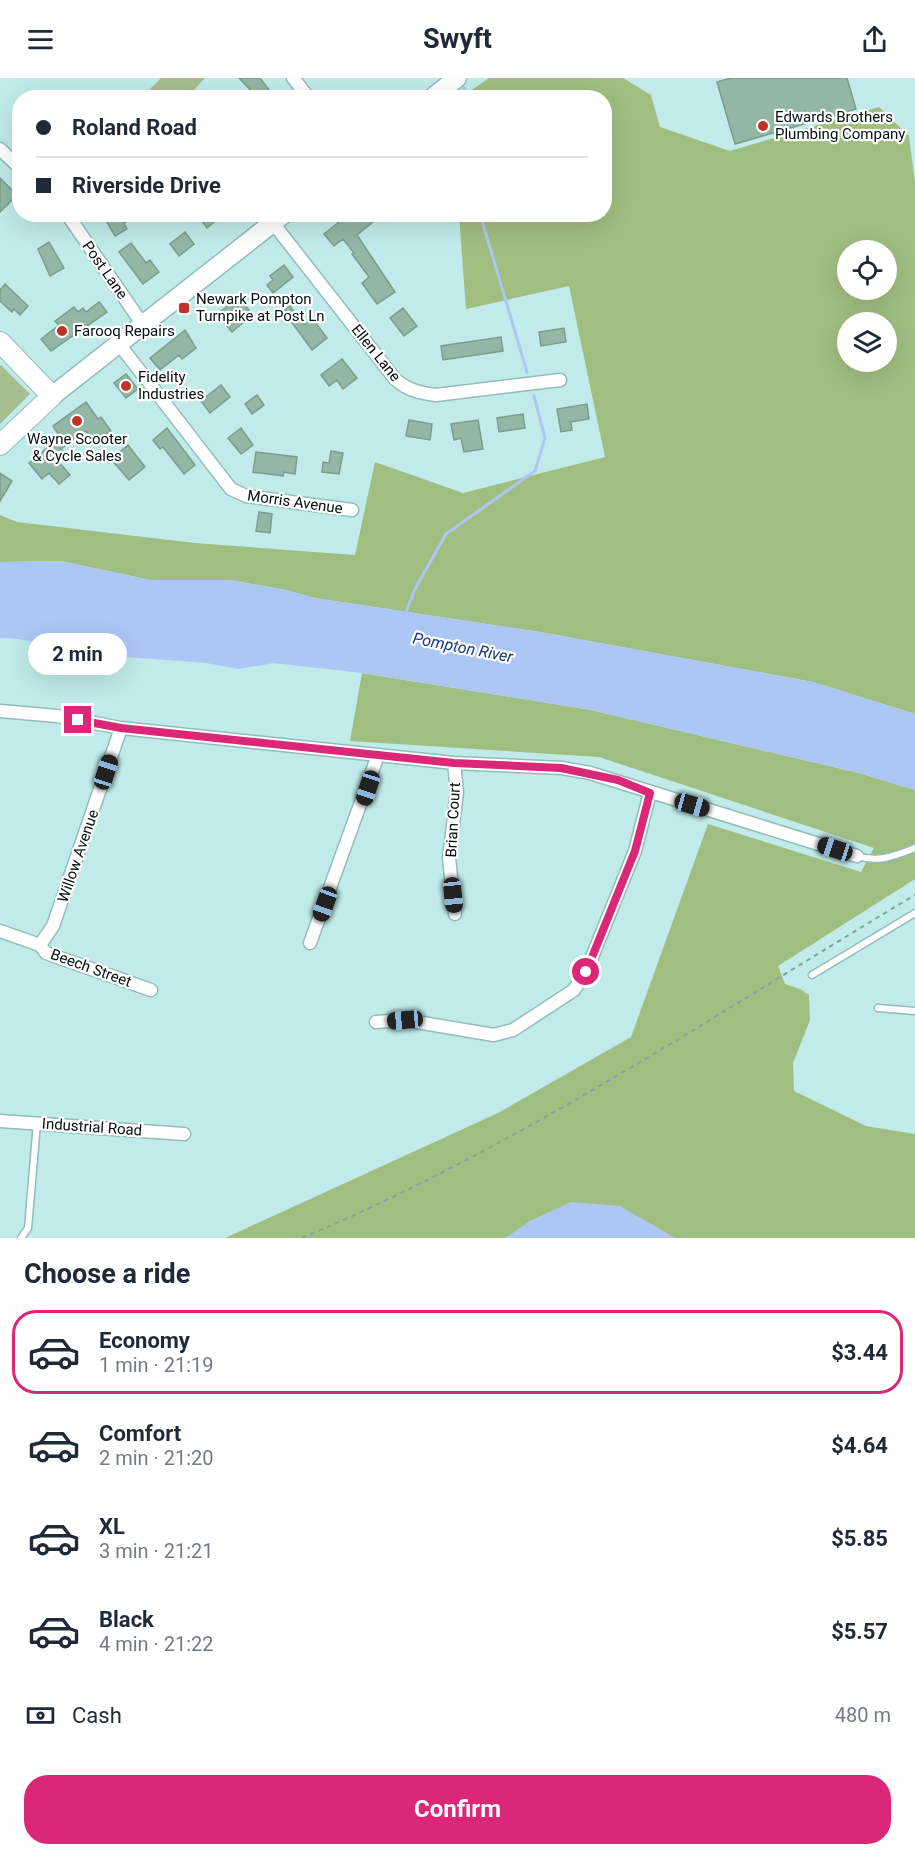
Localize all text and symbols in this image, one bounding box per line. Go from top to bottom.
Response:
icon: menu [24,23,57,56]
text: Swyft [423,23,492,55]
icon: share [858,23,891,56]
place label: Edwards Brothers Plumbing Company [775,108,905,143]
text: Roland Road [72,115,197,140]
marker: Edwards Brothers Plumbing Company [756,119,770,133]
text: Riverside Drive [72,173,221,198]
street label: Post Lane [78,237,132,303]
map controls [837,240,897,372]
button: locate [837,240,897,300]
place label: Newark Pompton Turnpike at Post Ln [196,290,325,325]
marker: Newark Pompton Turnpike at Post Ln [177,301,191,315]
button: layers [837,312,897,372]
street label: Ellen Lane [348,321,404,385]
place label: Farooq Repairs [74,322,175,340]
marker: Farooq Repairs [55,324,69,338]
place label: Fidelity Industries [138,368,204,403]
marker: Fidelity Industries [119,379,133,393]
marker: Wayne Scooter & Cycle Sales [70,414,84,428]
place label: Wayne Scooter & Cycle Sales [27,430,127,465]
street label: Morris Avenue [246,486,344,518]
water label: Pompton River [411,628,515,667]
callout: 2 min [28,633,128,675]
text: 2 min [52,642,103,666]
route end [64,706,91,733]
car [92,752,120,792]
car [354,768,382,808]
street label: Brian Court [442,782,464,858]
car [672,791,712,819]
street label: Willow Avenue [54,807,102,905]
car [815,835,855,863]
car [442,876,464,914]
car [310,884,340,924]
street label: Beech Street [48,945,134,991]
route start [572,958,599,985]
car [386,1009,424,1031]
street label: Industrial Road [41,1115,143,1139]
text: Choose a ride [24,1258,190,1290]
icon: car [27,1325,81,1379]
text: Economy [99,1328,190,1353]
text: $3.44 [831,1340,888,1365]
text: 1 min · 21:19 [99,1353,214,1377]
icon: car [27,1418,81,1472]
text: Comfort [99,1421,181,1446]
text: $4.64 [831,1433,888,1458]
text: 2 min · 21:20 [99,1446,214,1470]
icon: car [27,1511,81,1565]
text: XL [99,1514,125,1539]
text: $5.85 [831,1526,888,1551]
text: 3 min · 21:21 [99,1539,214,1563]
icon: car [27,1604,81,1658]
text: Black [99,1607,154,1632]
text: $5.57 [831,1619,888,1644]
text: 4 min · 21:22 [99,1632,214,1656]
icon: cash [24,1699,57,1732]
text: Cash [72,1703,122,1728]
text: 480 m [835,1703,891,1727]
button: Confirm [24,1775,891,1844]

